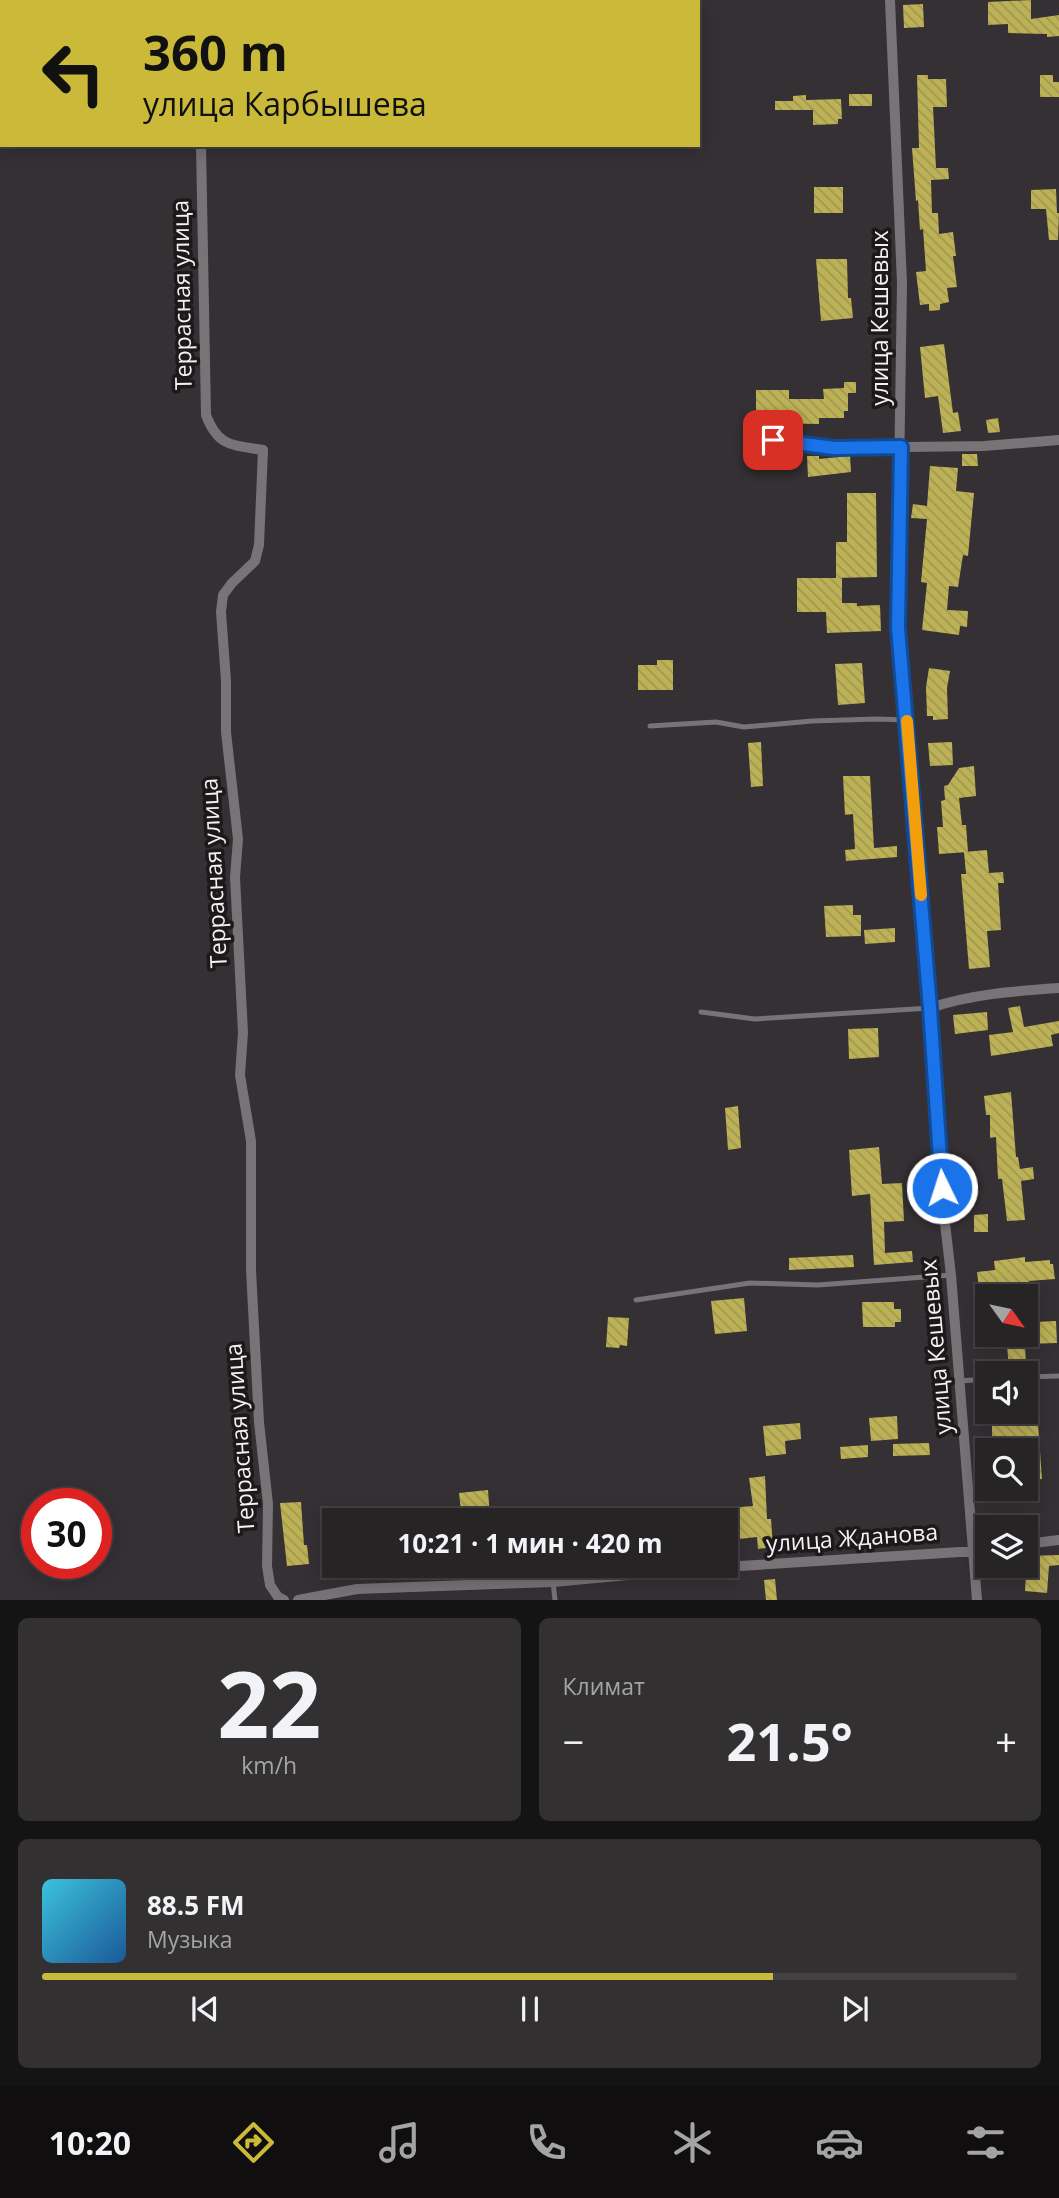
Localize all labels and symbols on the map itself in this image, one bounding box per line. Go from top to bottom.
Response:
street label: Террасная улица [163,200,199,390]
street label: улица Кешевых [863,230,895,406]
pin [743,410,803,470]
street label: Террасная улица [192,777,234,969]
position arrow [905,1151,979,1225]
street label: улица Кешевых [911,1258,959,1436]
north arrow [975,1284,1038,1348]
street label: Террасная улица [216,1342,262,1534]
speed limit sign: 30 [21,1488,112,1579]
street label: улица Жданова [765,1515,939,1559]

